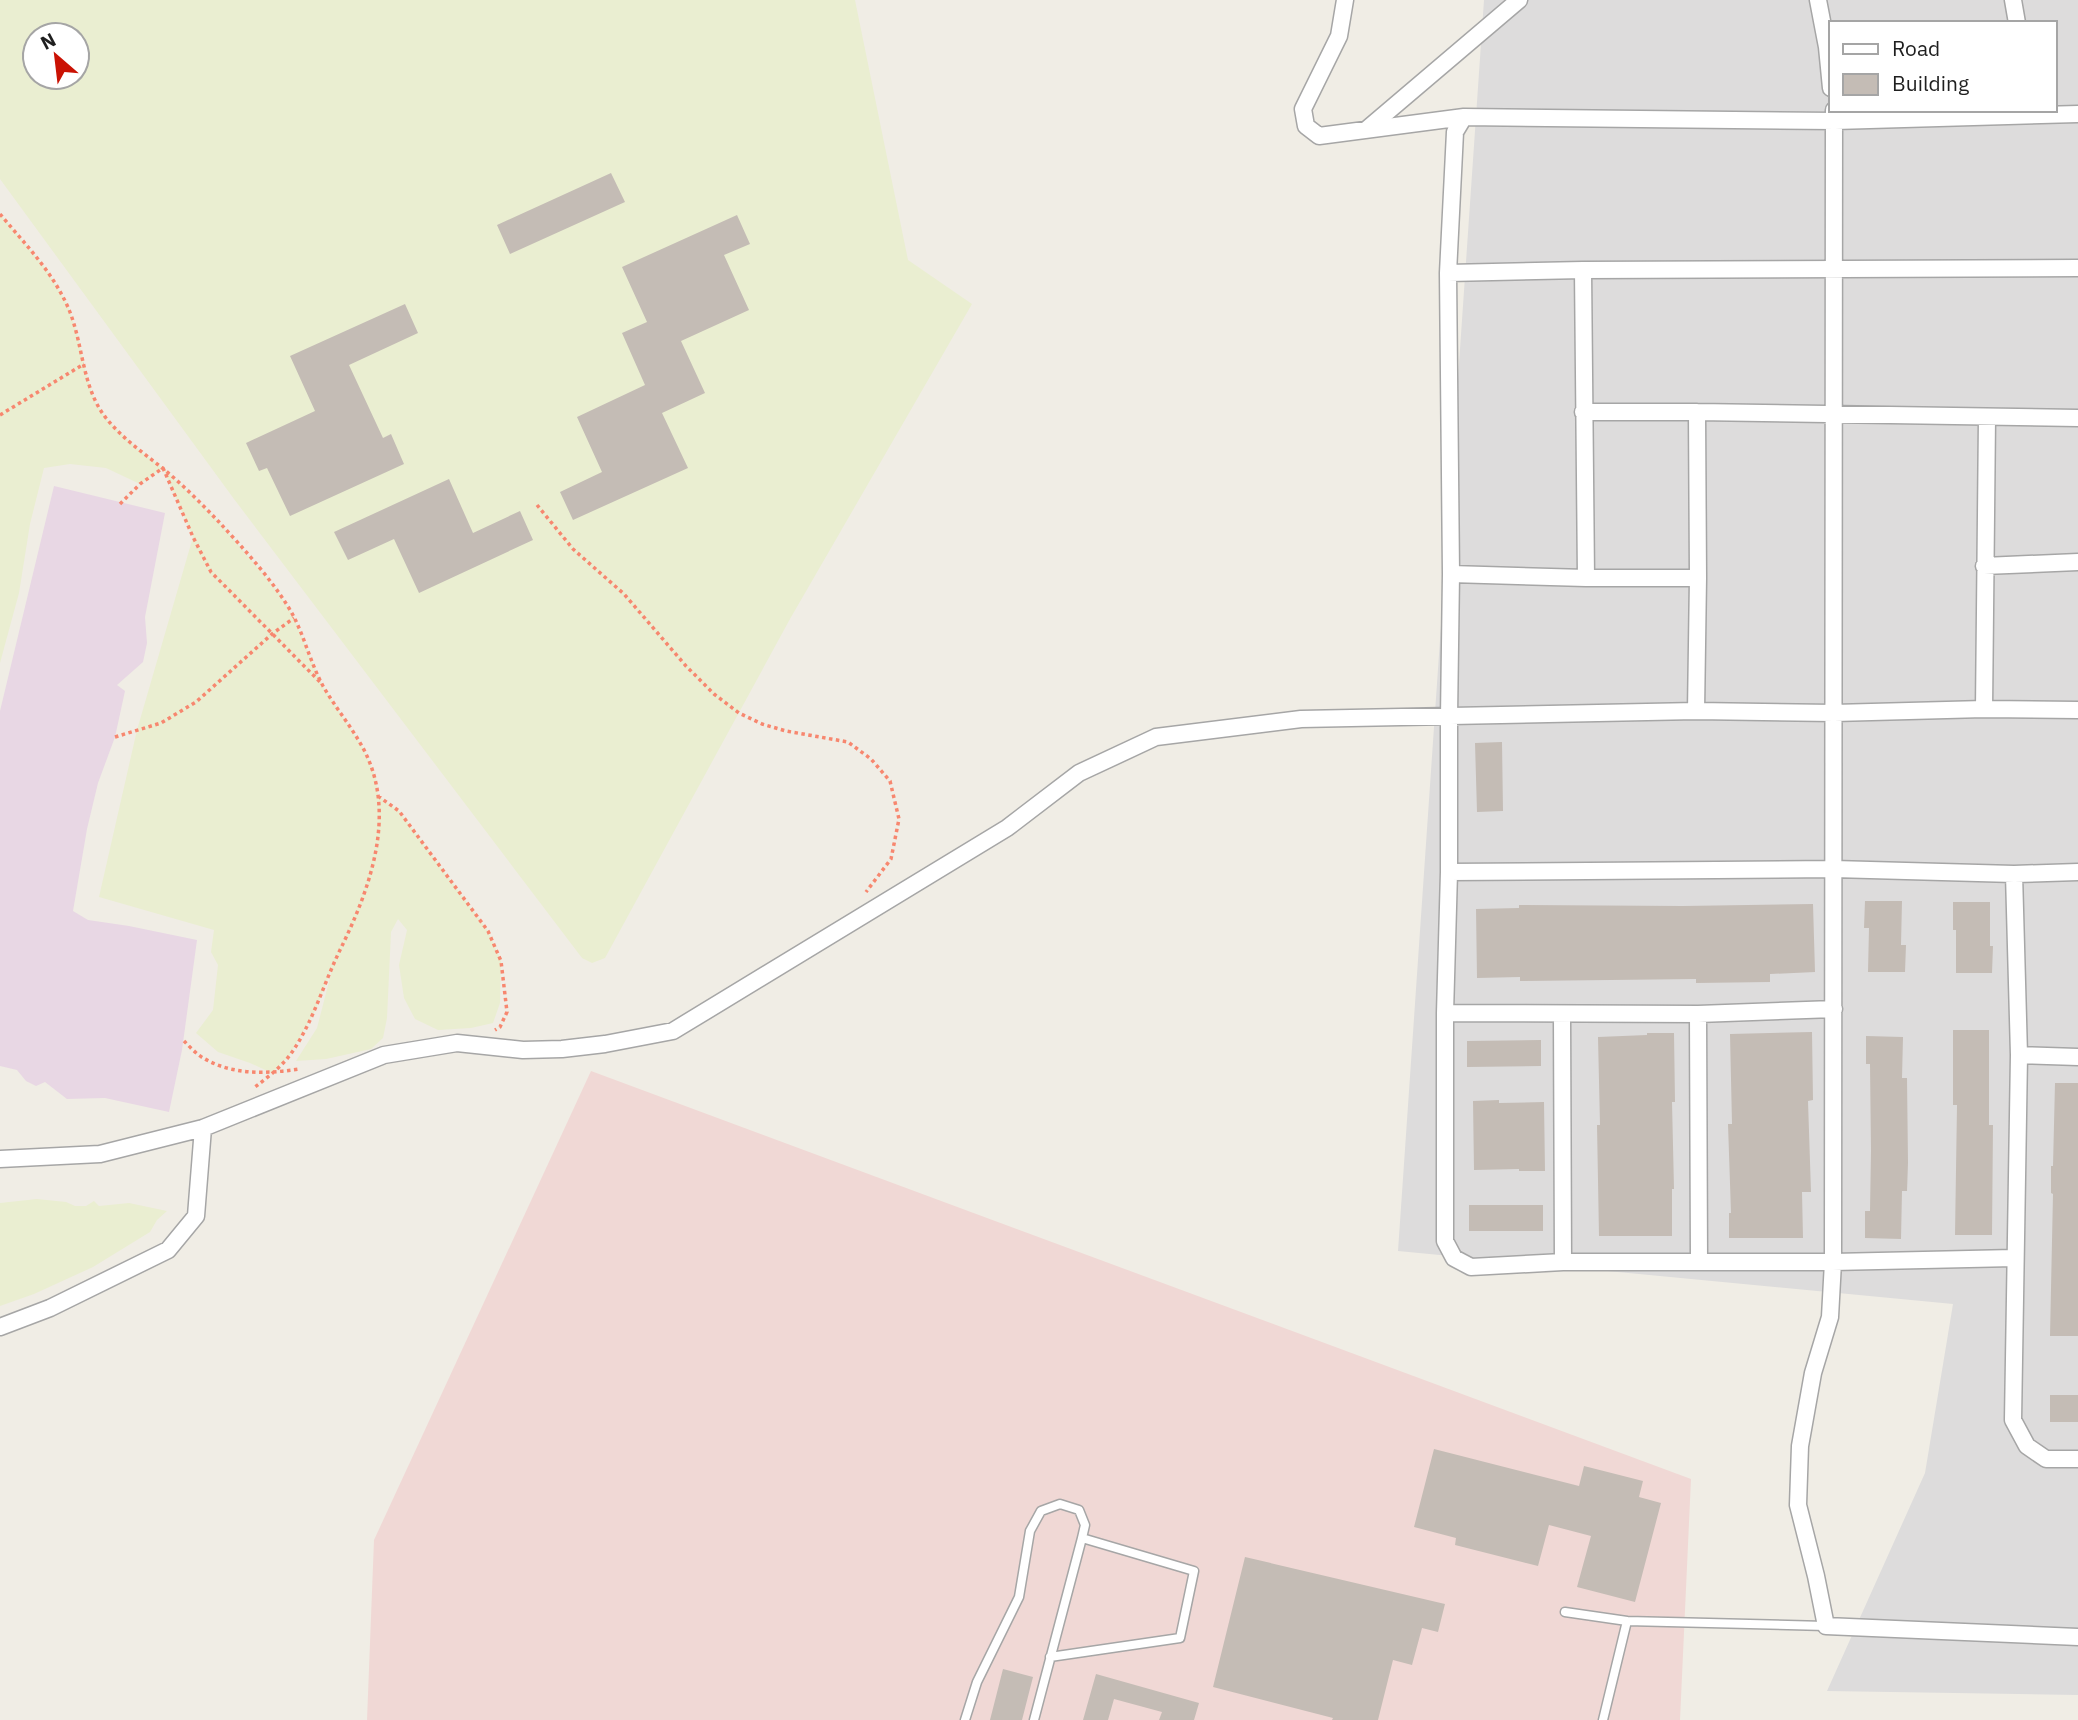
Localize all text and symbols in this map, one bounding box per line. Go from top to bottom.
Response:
north arrow [21,21,91,91]
legend [1829,21,2057,112]
text: N [36,27,60,55]
text: Road [1892,34,1940,62]
text: Building [1892,69,1969,97]

